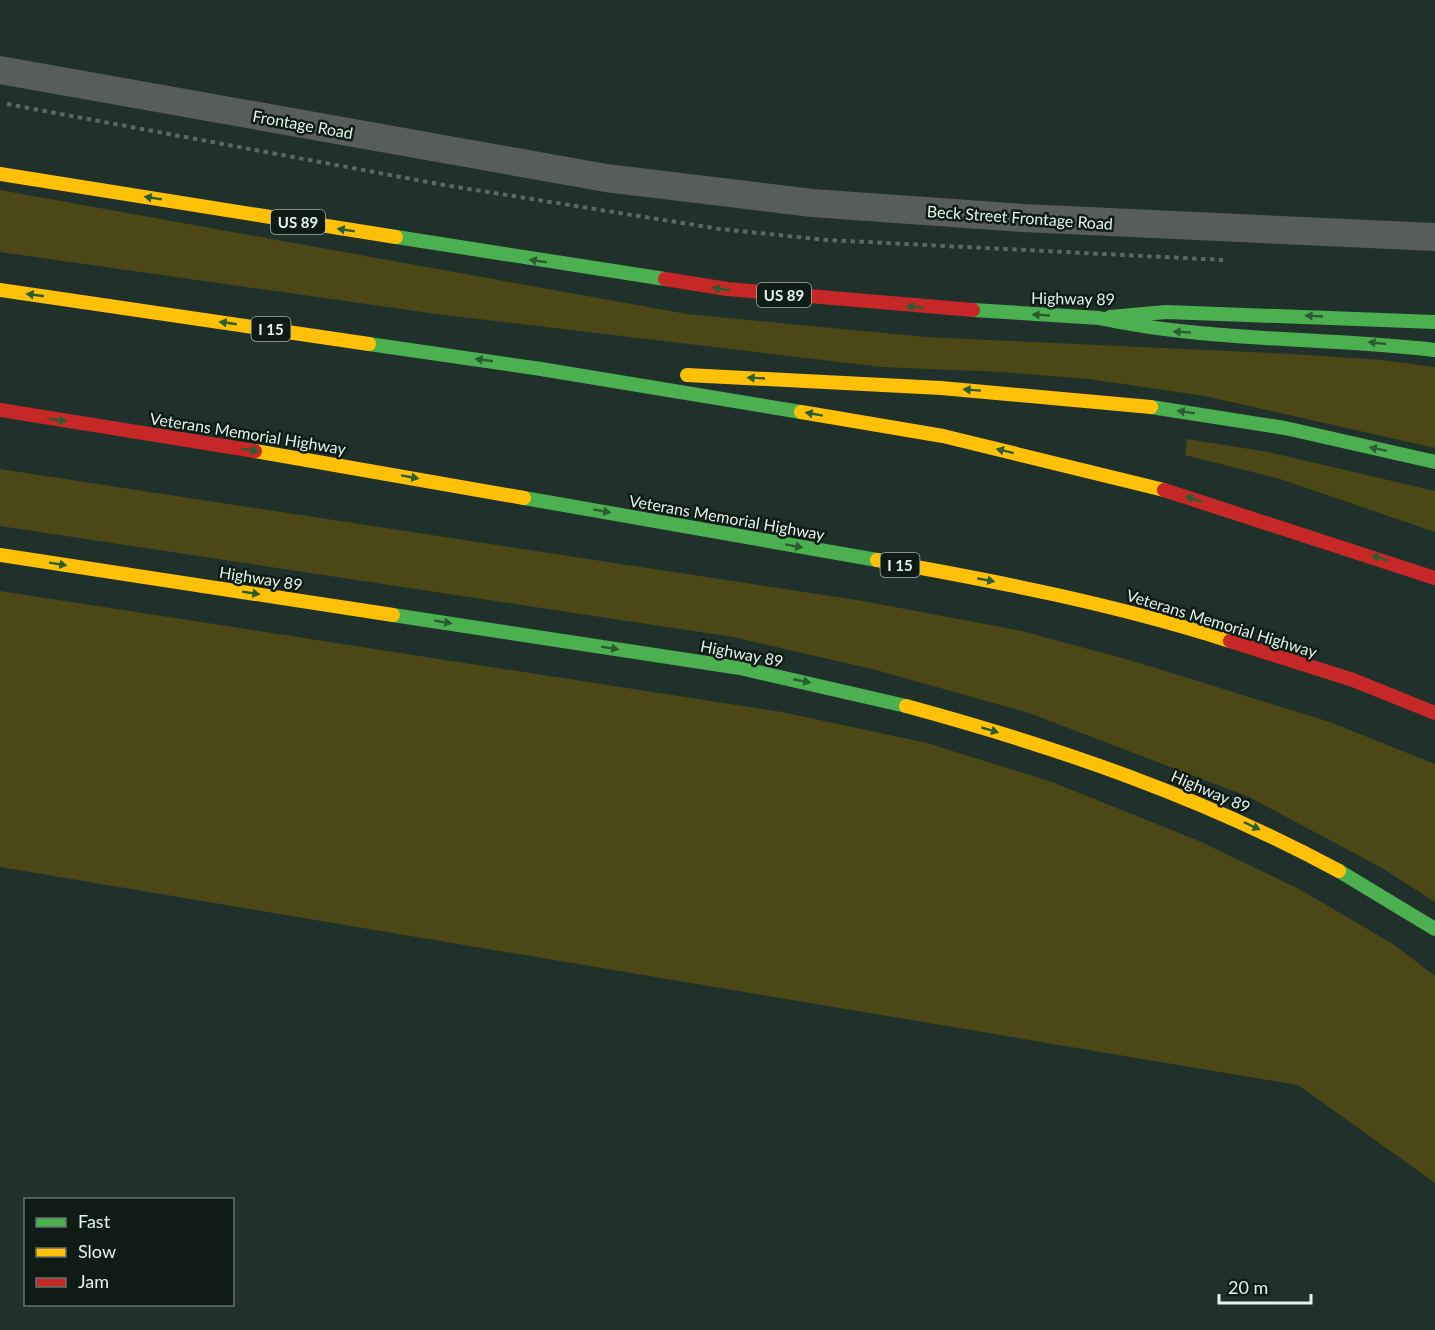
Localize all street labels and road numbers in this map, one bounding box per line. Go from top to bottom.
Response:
street label: Frontage Road [251,106,355,142]
street label: Beck Street Frontage Road [926,201,1114,233]
road number: US 89 [271,210,325,234]
road number: US 89 [757,283,811,307]
street label: Highway 89 [1031,288,1115,308]
road number: I 15 [252,317,290,341]
street label: Veterans Memorial Highway [149,408,348,458]
street label: Veterans Memorial Highway [628,490,827,544]
road number: I 15 [880,553,920,577]
street label: Highway 89 [218,562,304,594]
street label: Veterans Memorial Highway [1124,585,1320,661]
street label: Highway 89 [699,636,785,670]
street label: Highway 89 [1169,766,1253,816]

